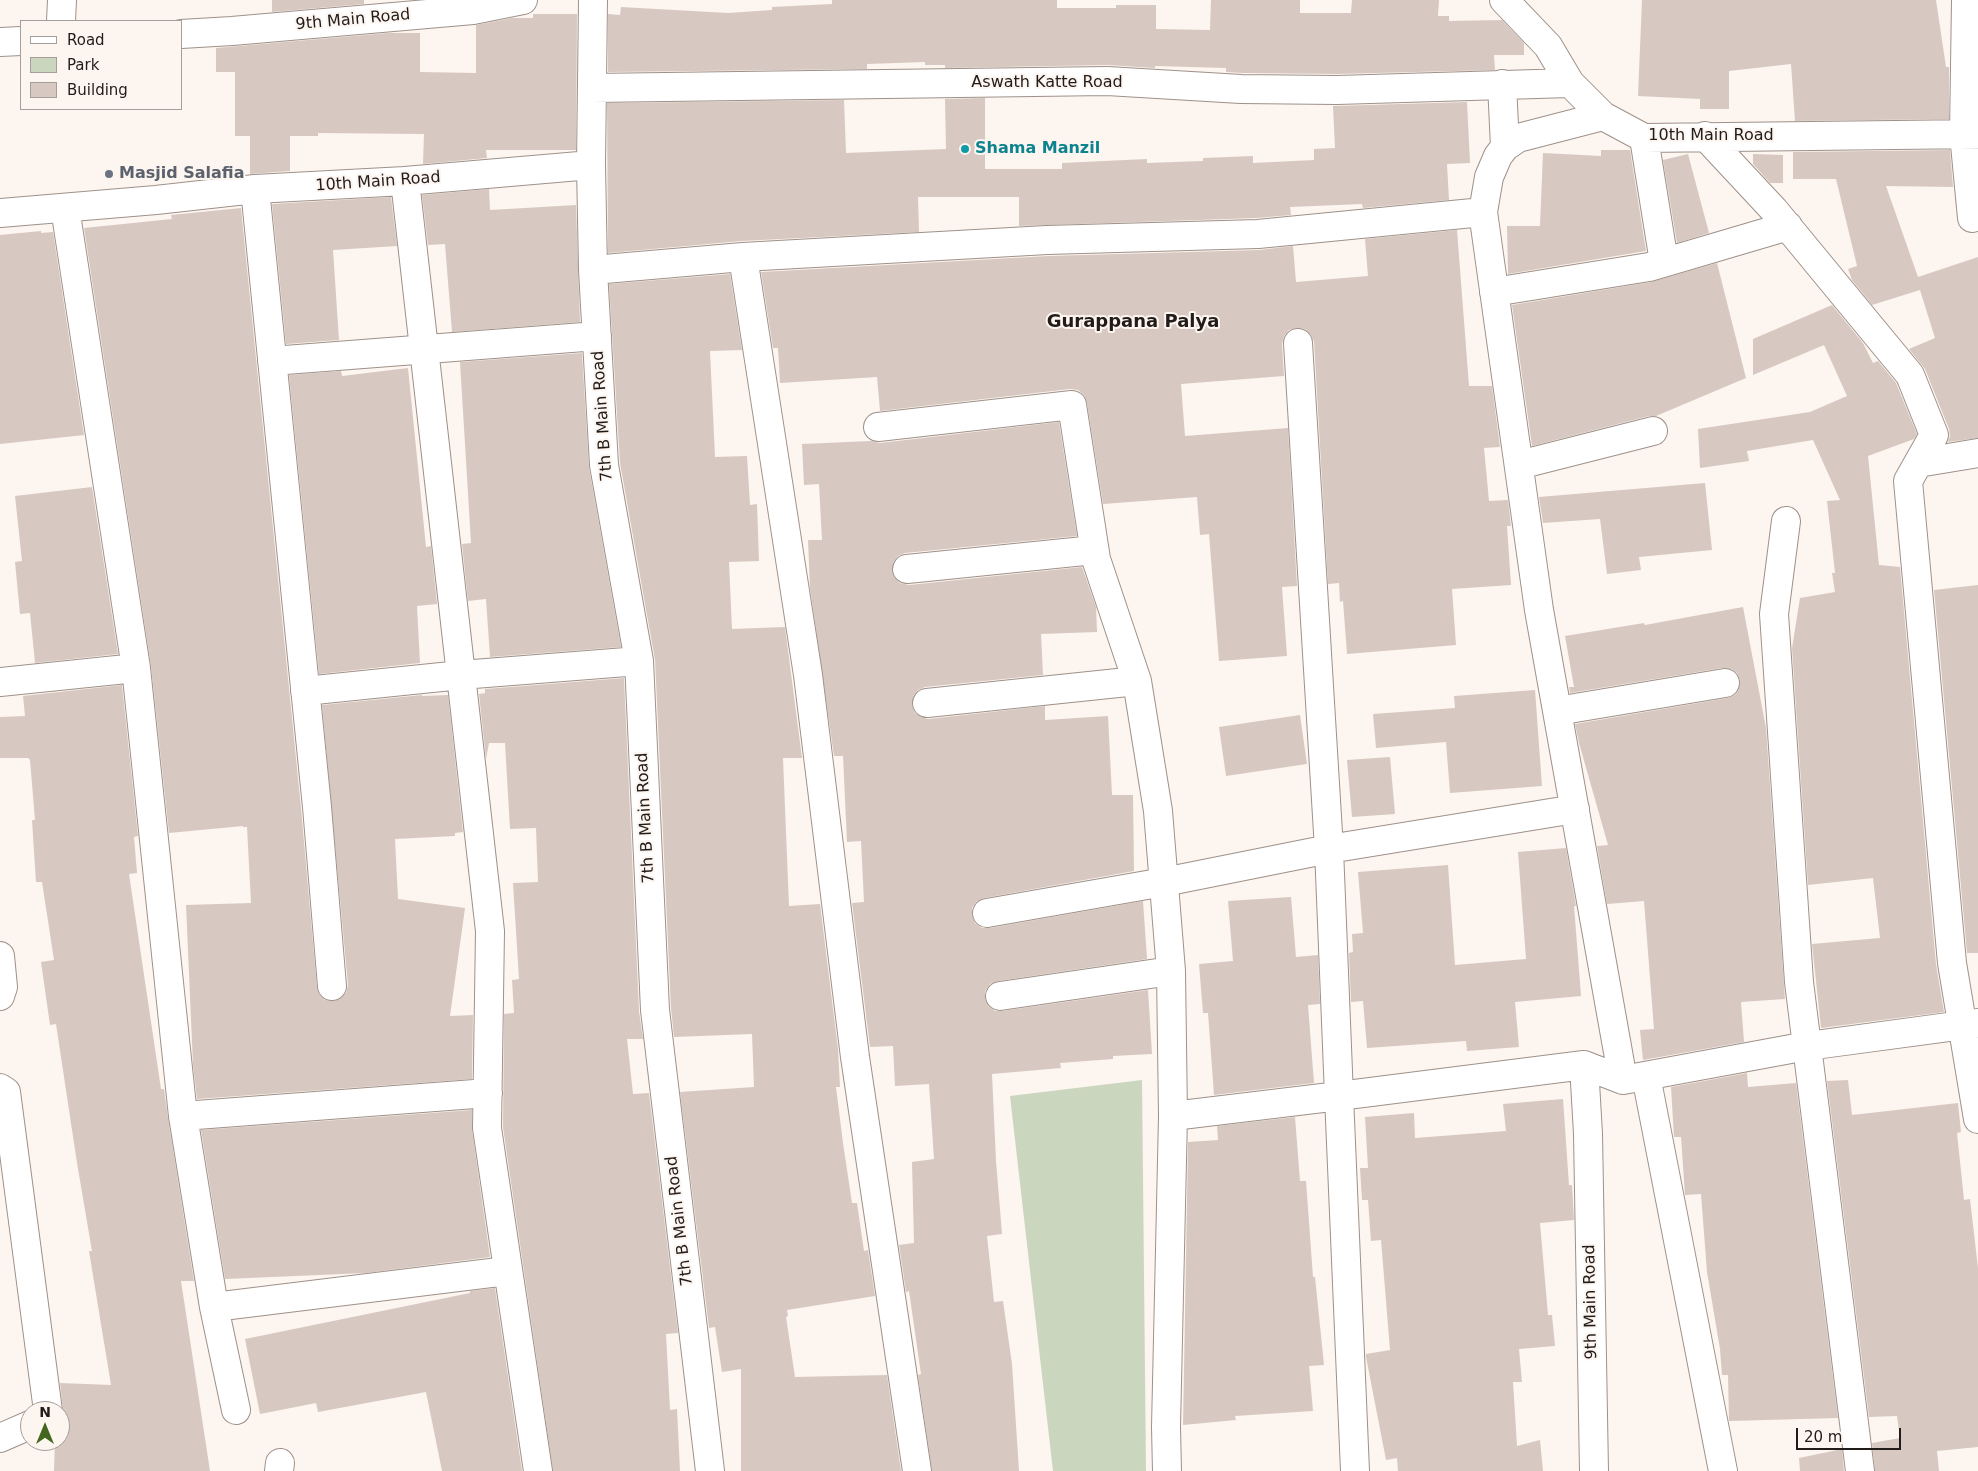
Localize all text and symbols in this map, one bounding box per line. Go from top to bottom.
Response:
street label: 9th Main Road [295,5,411,35]
legend [20,20,182,110]
text: Road [67,31,105,49]
text: Park [67,56,99,74]
street label: Aswath Katte Road [971,73,1123,93]
text: Building [67,81,128,99]
street label: 10th Main Road [1648,126,1774,146]
place label: Shama Manzil [975,139,1100,159]
marker: Shama Manzil [959,143,971,155]
place label: Masjid Salafia [119,164,244,184]
marker: Masjid Salafia [103,168,115,180]
street label: 10th Main Road [315,168,441,196]
district label: Gurappana Palya [1047,311,1219,333]
street label: 7th B Main Road [589,350,617,482]
street label: 7th B Main Road [633,752,659,884]
street label: 7th B Main Road [662,1155,698,1287]
street label: 9th Main Road [1580,1244,1602,1360]
north arrow [20,1401,70,1451]
text: N [39,1404,51,1420]
scale bar [1798,1418,1903,1450]
text: 20 m [1804,1428,1842,1446]

